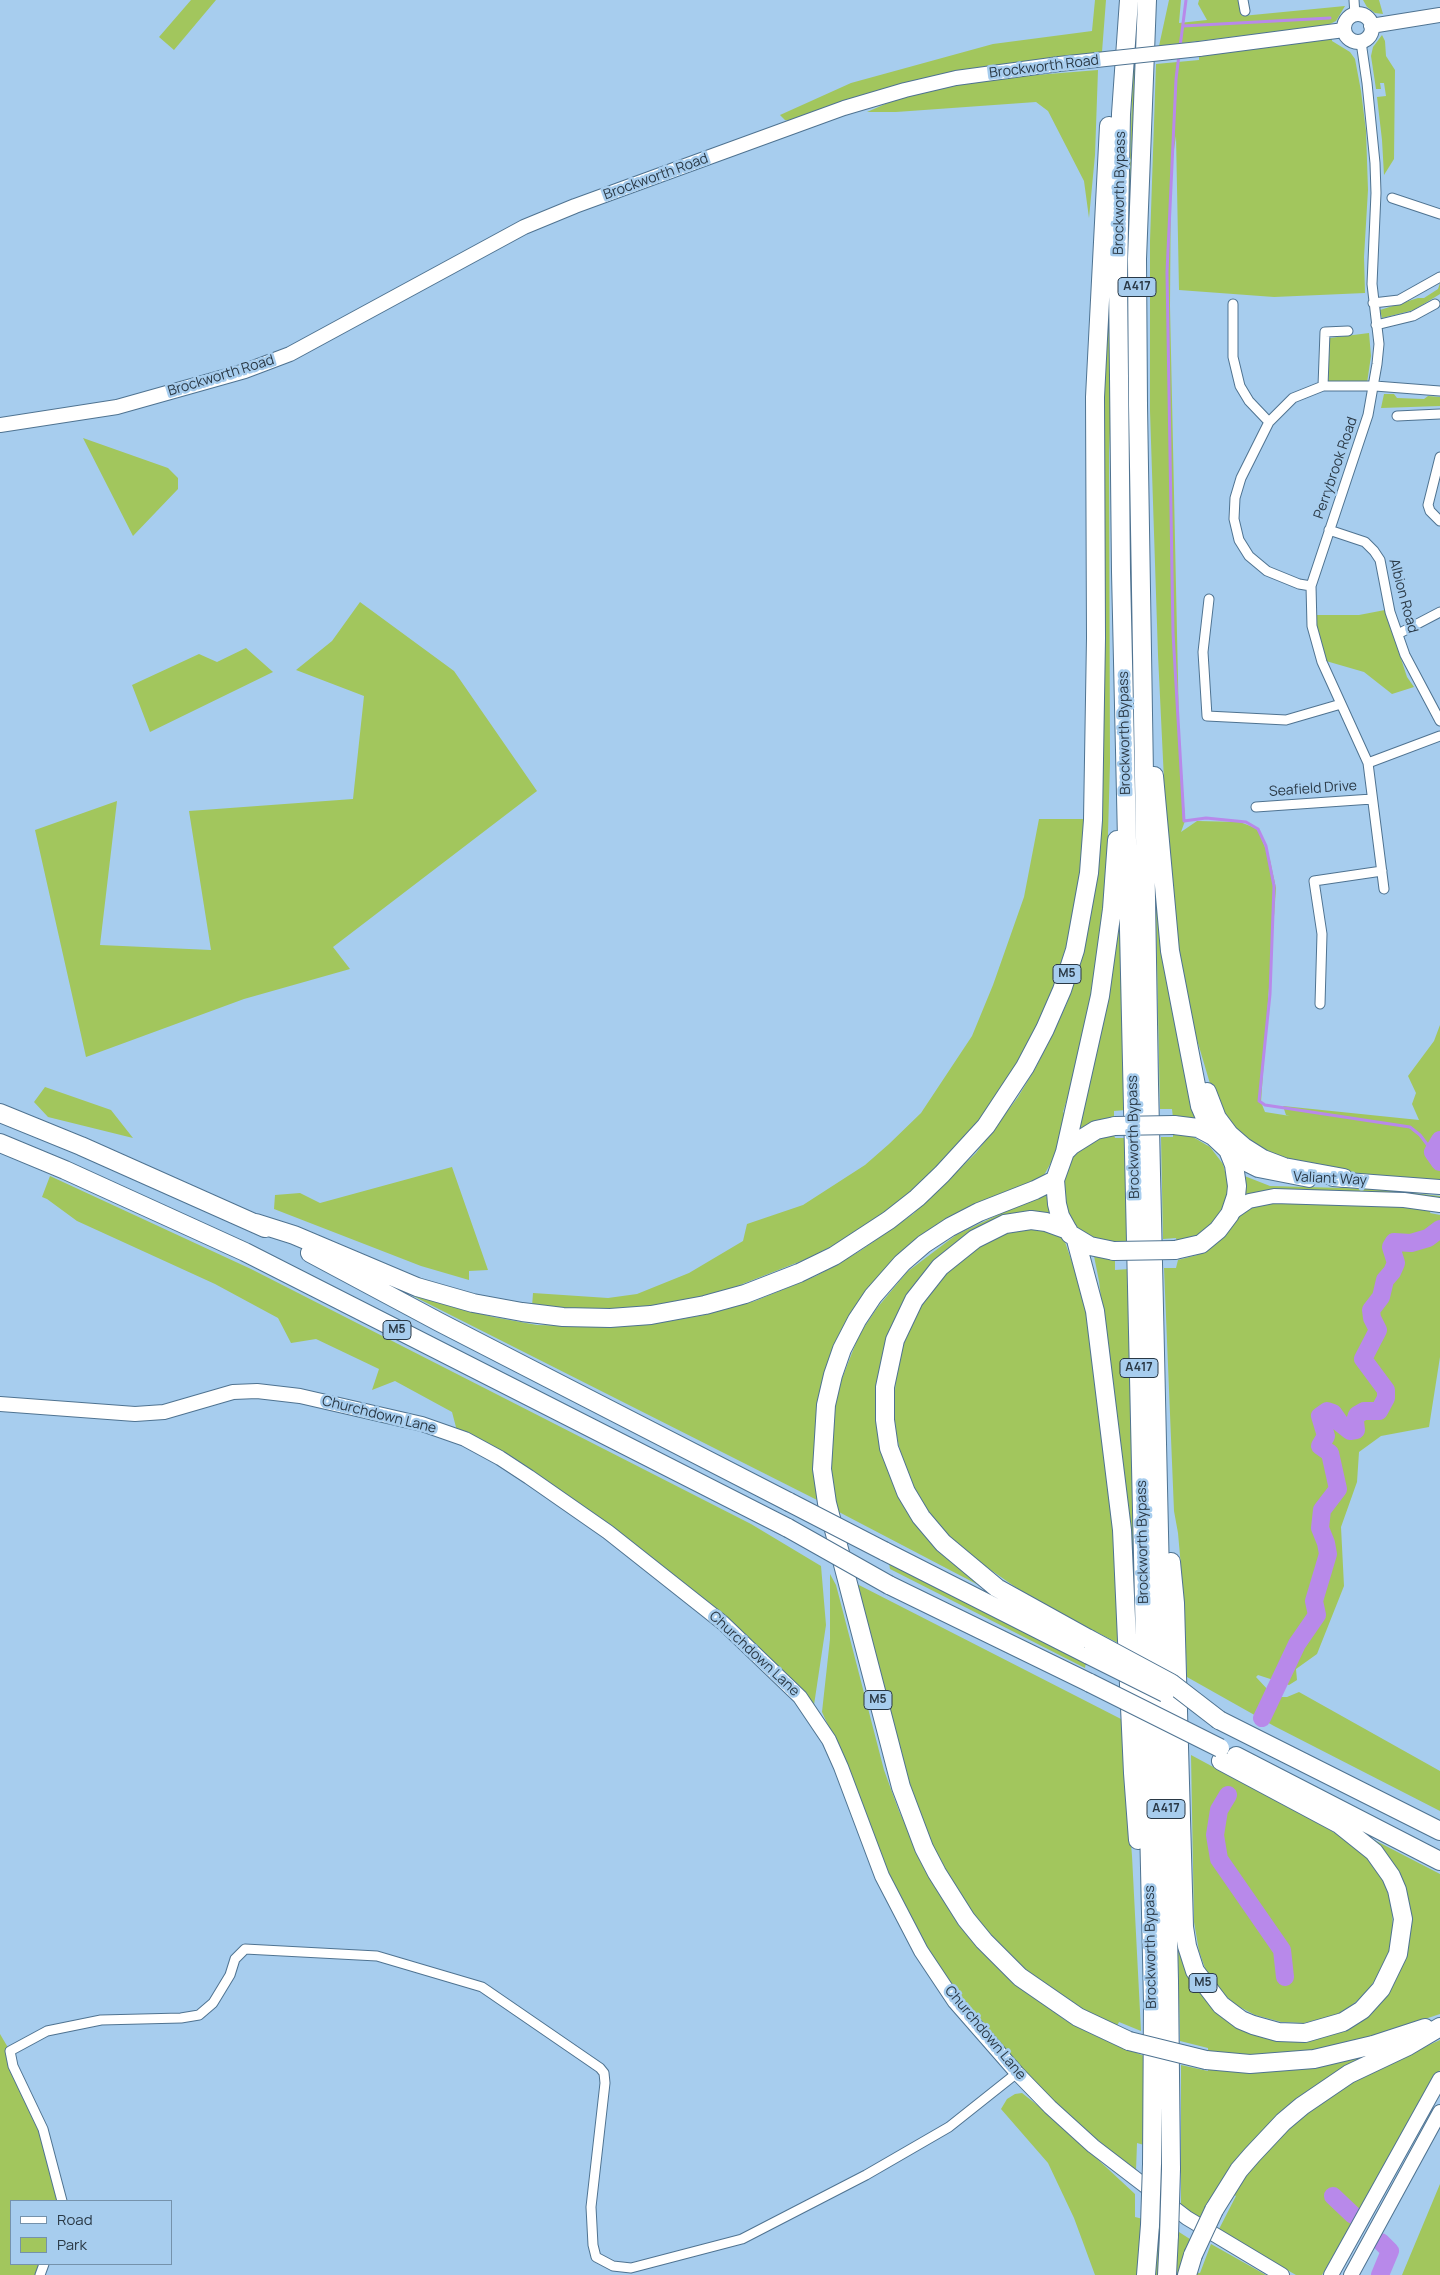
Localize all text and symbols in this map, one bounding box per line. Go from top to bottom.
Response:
street label: Brockworth Road [988,52,1100,82]
street label: Brockworth Bypass [1111,131,1129,255]
street label: Brockworth Road [601,150,711,204]
road number: A417 [1118,278,1156,296]
street label: Brockworth Road [166,352,276,400]
street label: Perrybrook Road [1311,415,1361,521]
street label: Albion Road [1385,557,1421,635]
street label: Brockworth Bypass [1116,671,1134,795]
street label: Seafield Drive [1268,778,1358,800]
road number: M5 [1053,964,1081,984]
street label: Brockworth Bypass [1125,1075,1143,1199]
street label: Valiant Way [1293,1169,1367,1189]
road number: M5 [383,1320,411,1340]
road number: A417 [1120,1359,1158,1378]
street label: Churchdown Lane [320,1393,438,1437]
street label: Brockworth Bypass [1134,1480,1152,1604]
street label: Churchdown Lane [705,1608,803,1700]
road number: M5 [864,1690,892,1710]
road number: A417 [1147,1800,1185,1818]
street label: Brockworth Bypass [1142,1885,1160,2009]
road number: M5 [1189,1974,1217,1992]
street label: Churchdown Lane [941,1983,1029,2083]
legend [10,2200,172,2265]
text: Road [57,2209,93,2230]
text: Park [57,2234,87,2255]

